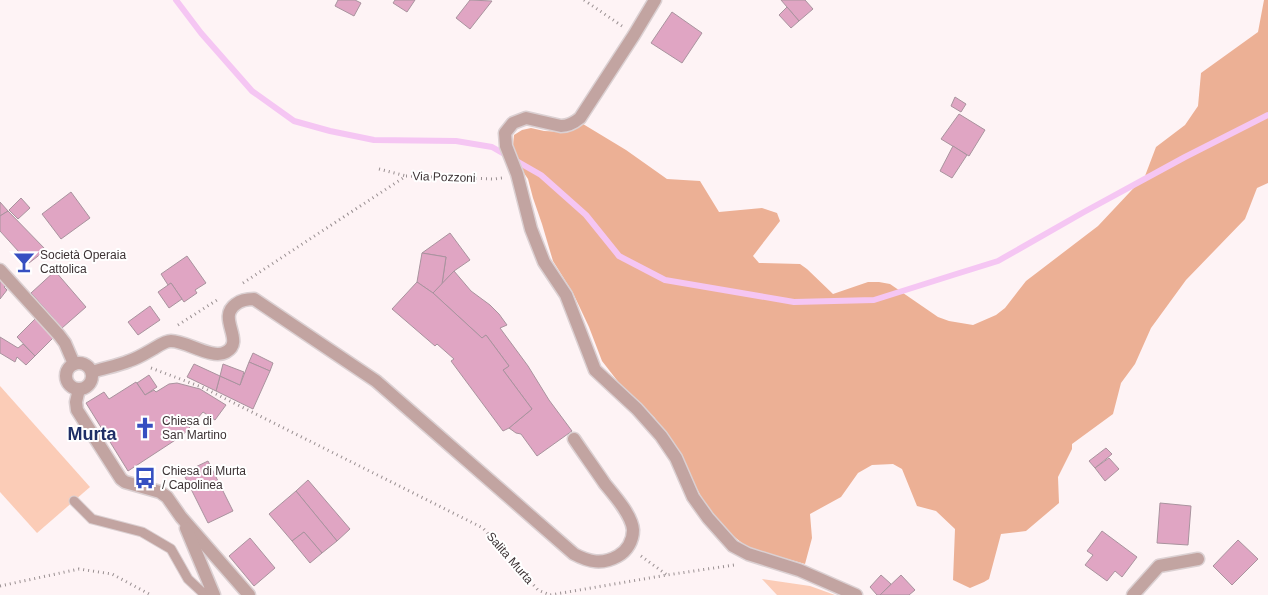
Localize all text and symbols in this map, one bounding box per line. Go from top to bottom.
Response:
street label: Via Pozzoni [412,169,476,185]
place label: Società Operaia Cattolica [40,248,126,276]
bar icon: Società Operaia Cattolica [11,249,37,275]
place label: Chiesa di San Martino [162,414,227,442]
church icon: Chiesa di San Martino [132,415,158,441]
district label: Murta [68,424,117,444]
place label: Chiesa di Murta / Capolinea [162,464,246,492]
bus stop icon: Chiesa di Murta / Capolinea [132,465,158,491]
street label: Salita Murta [484,529,536,587]

